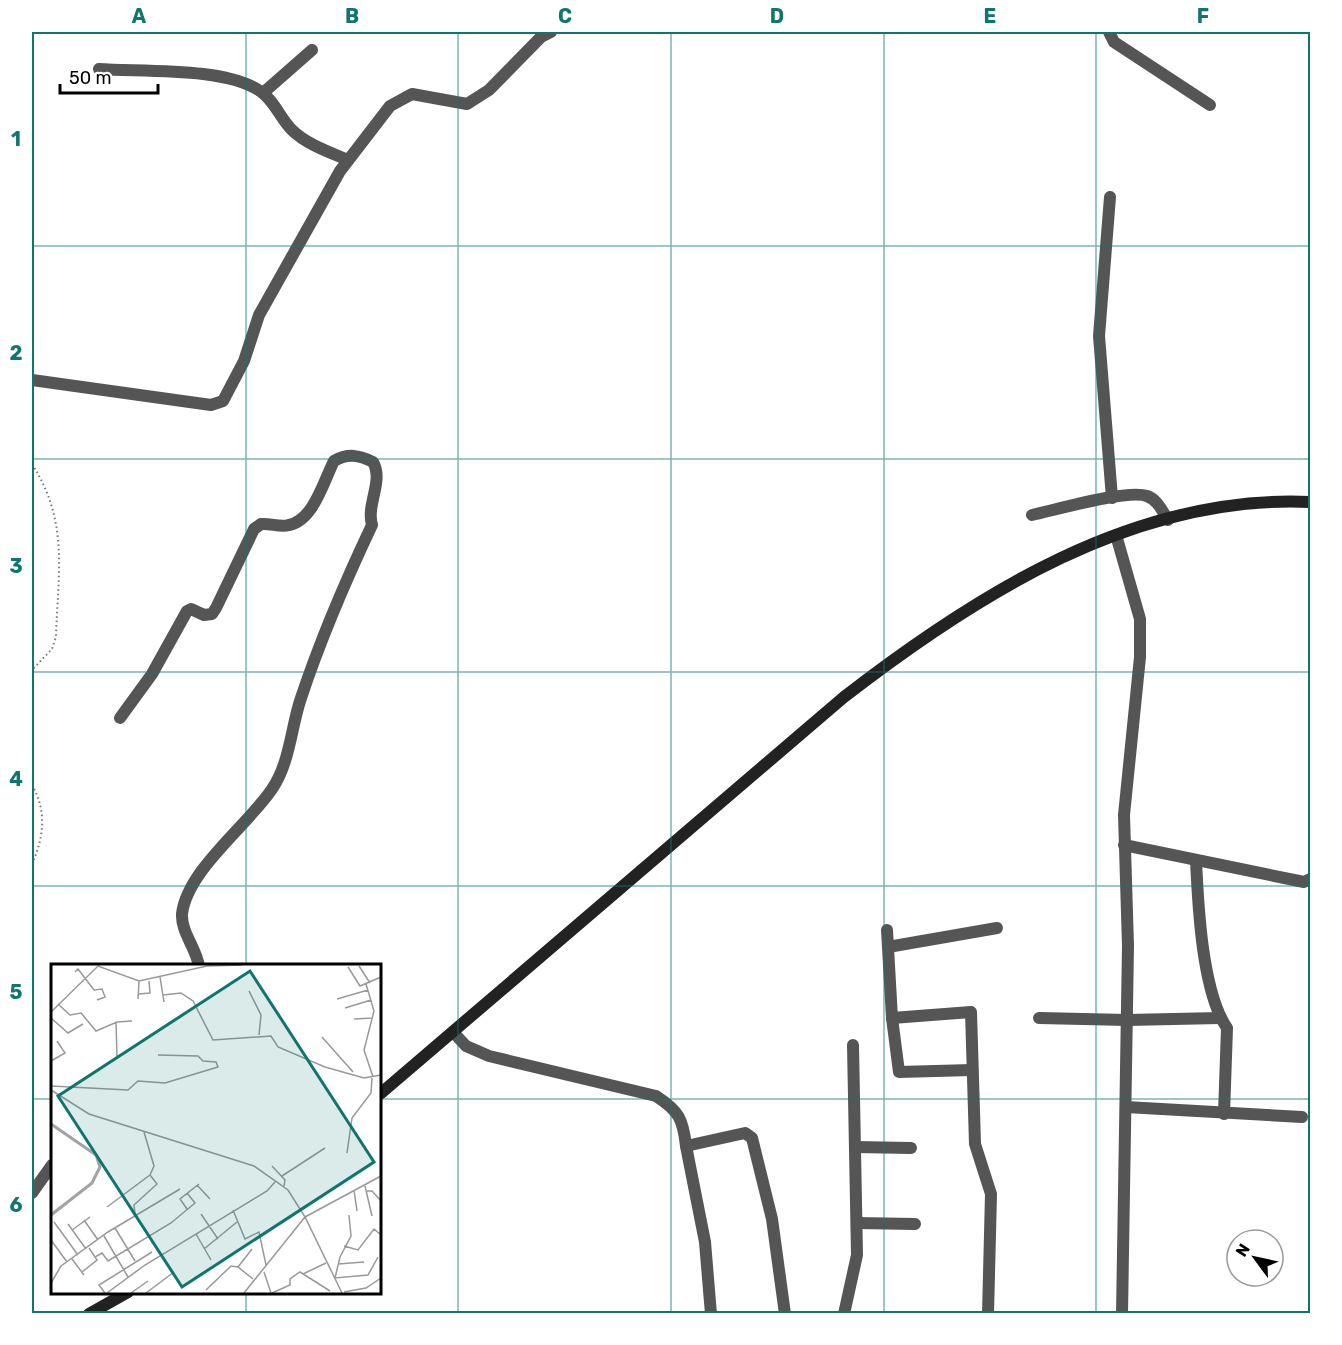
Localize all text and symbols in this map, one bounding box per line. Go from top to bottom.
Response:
text: A [132,4,147,28]
text: B [345,4,359,28]
text: C [558,4,572,28]
text: D [770,4,784,28]
text: E [984,4,996,28]
text: F [1197,4,1209,28]
scale bar [60,57,158,95]
text: 50 m [69,67,112,89]
text: 1 [11,127,21,151]
text: 2 [10,341,23,365]
text: 3 [9,554,23,578]
text: 4 [9,767,23,791]
inset map [51,964,381,1294]
text: 5 [10,980,23,1004]
text: 6 [9,1193,23,1217]
north arrow [1225,1228,1285,1288]
text: N [1232,1240,1254,1260]

